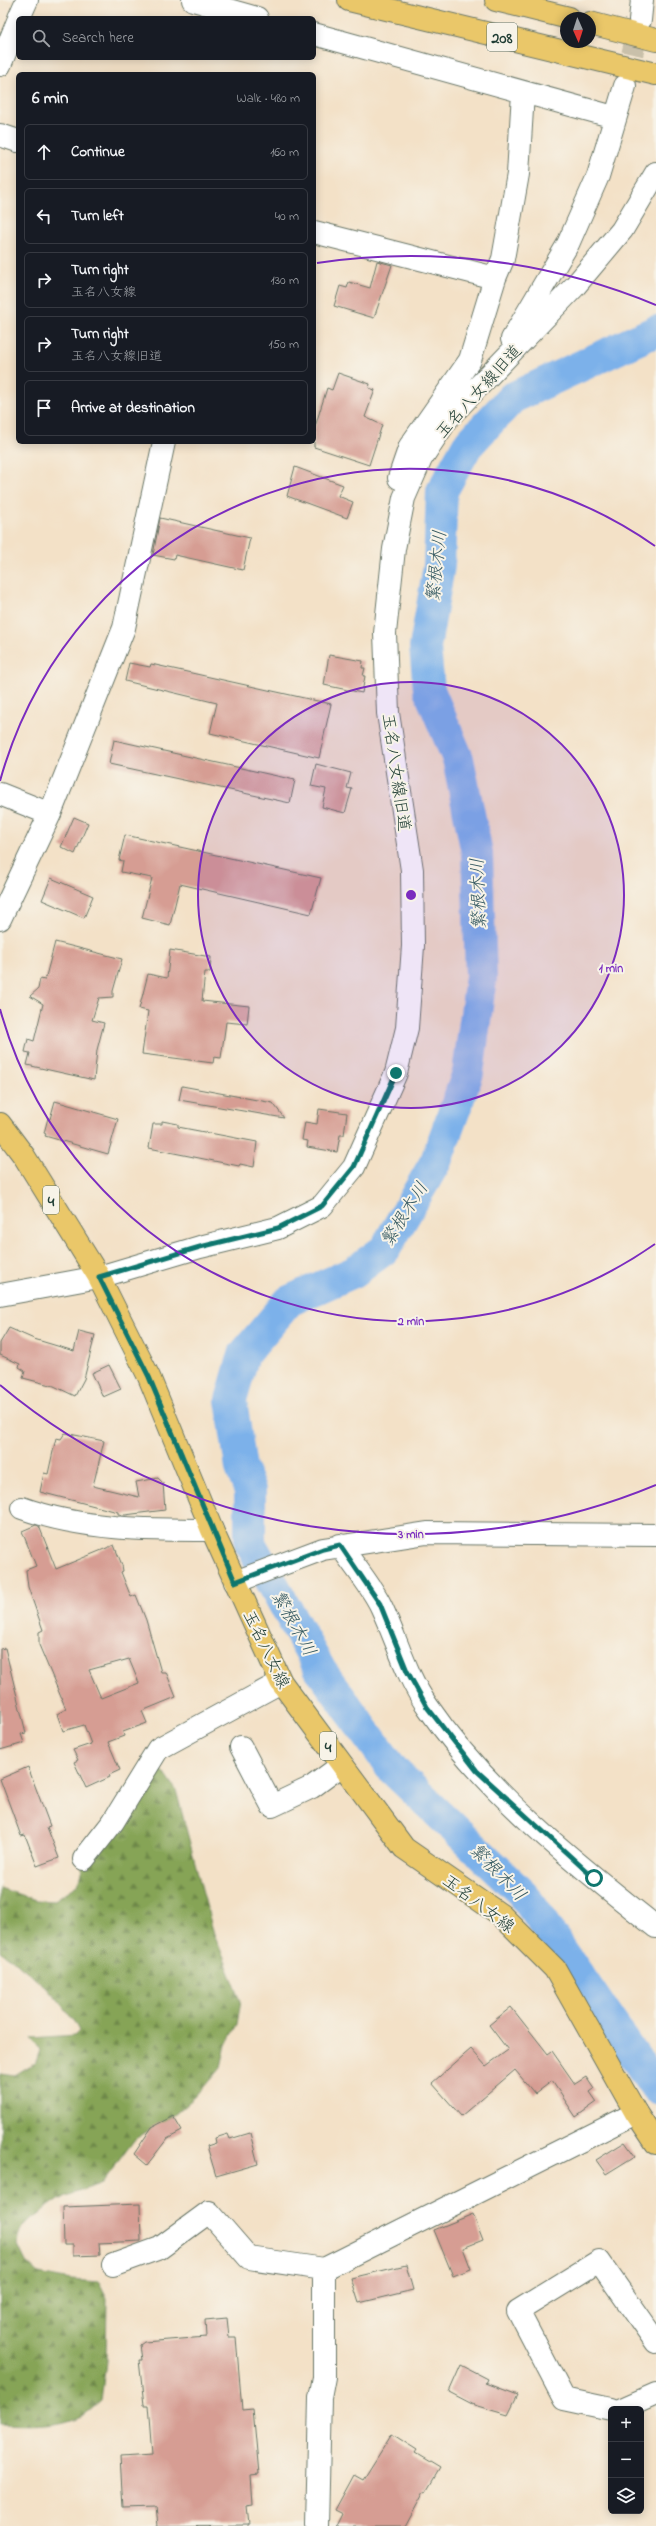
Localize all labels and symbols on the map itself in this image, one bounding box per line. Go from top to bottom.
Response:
north arrow [560,12,596,48]
road number: 208 [487,23,517,51]
street label: 玉名八女線旧道 [430,339,528,445]
water label: 繁根木川 [421,529,455,603]
street label: 玉名八女線旧道 [375,712,416,833]
water label: 繁根木川 [466,857,494,930]
centre of rings [404,888,418,902]
text: 1 min [599,960,623,978]
route end [387,1064,405,1082]
water label: 繁根木川 [376,1178,436,1252]
road number: 4 [43,1186,59,1214]
text: 2 min [397,1313,424,1331]
text: 3 min [397,1526,424,1544]
water label: 繁根木川 [263,1586,321,1662]
street label: 玉名八女線 [236,1606,296,1693]
road number: 4 [320,1732,336,1760]
water label: 繁根木川 [462,1838,531,1908]
street label: 玉名八女線 [437,1869,520,1940]
route start [585,1869,603,1887]

